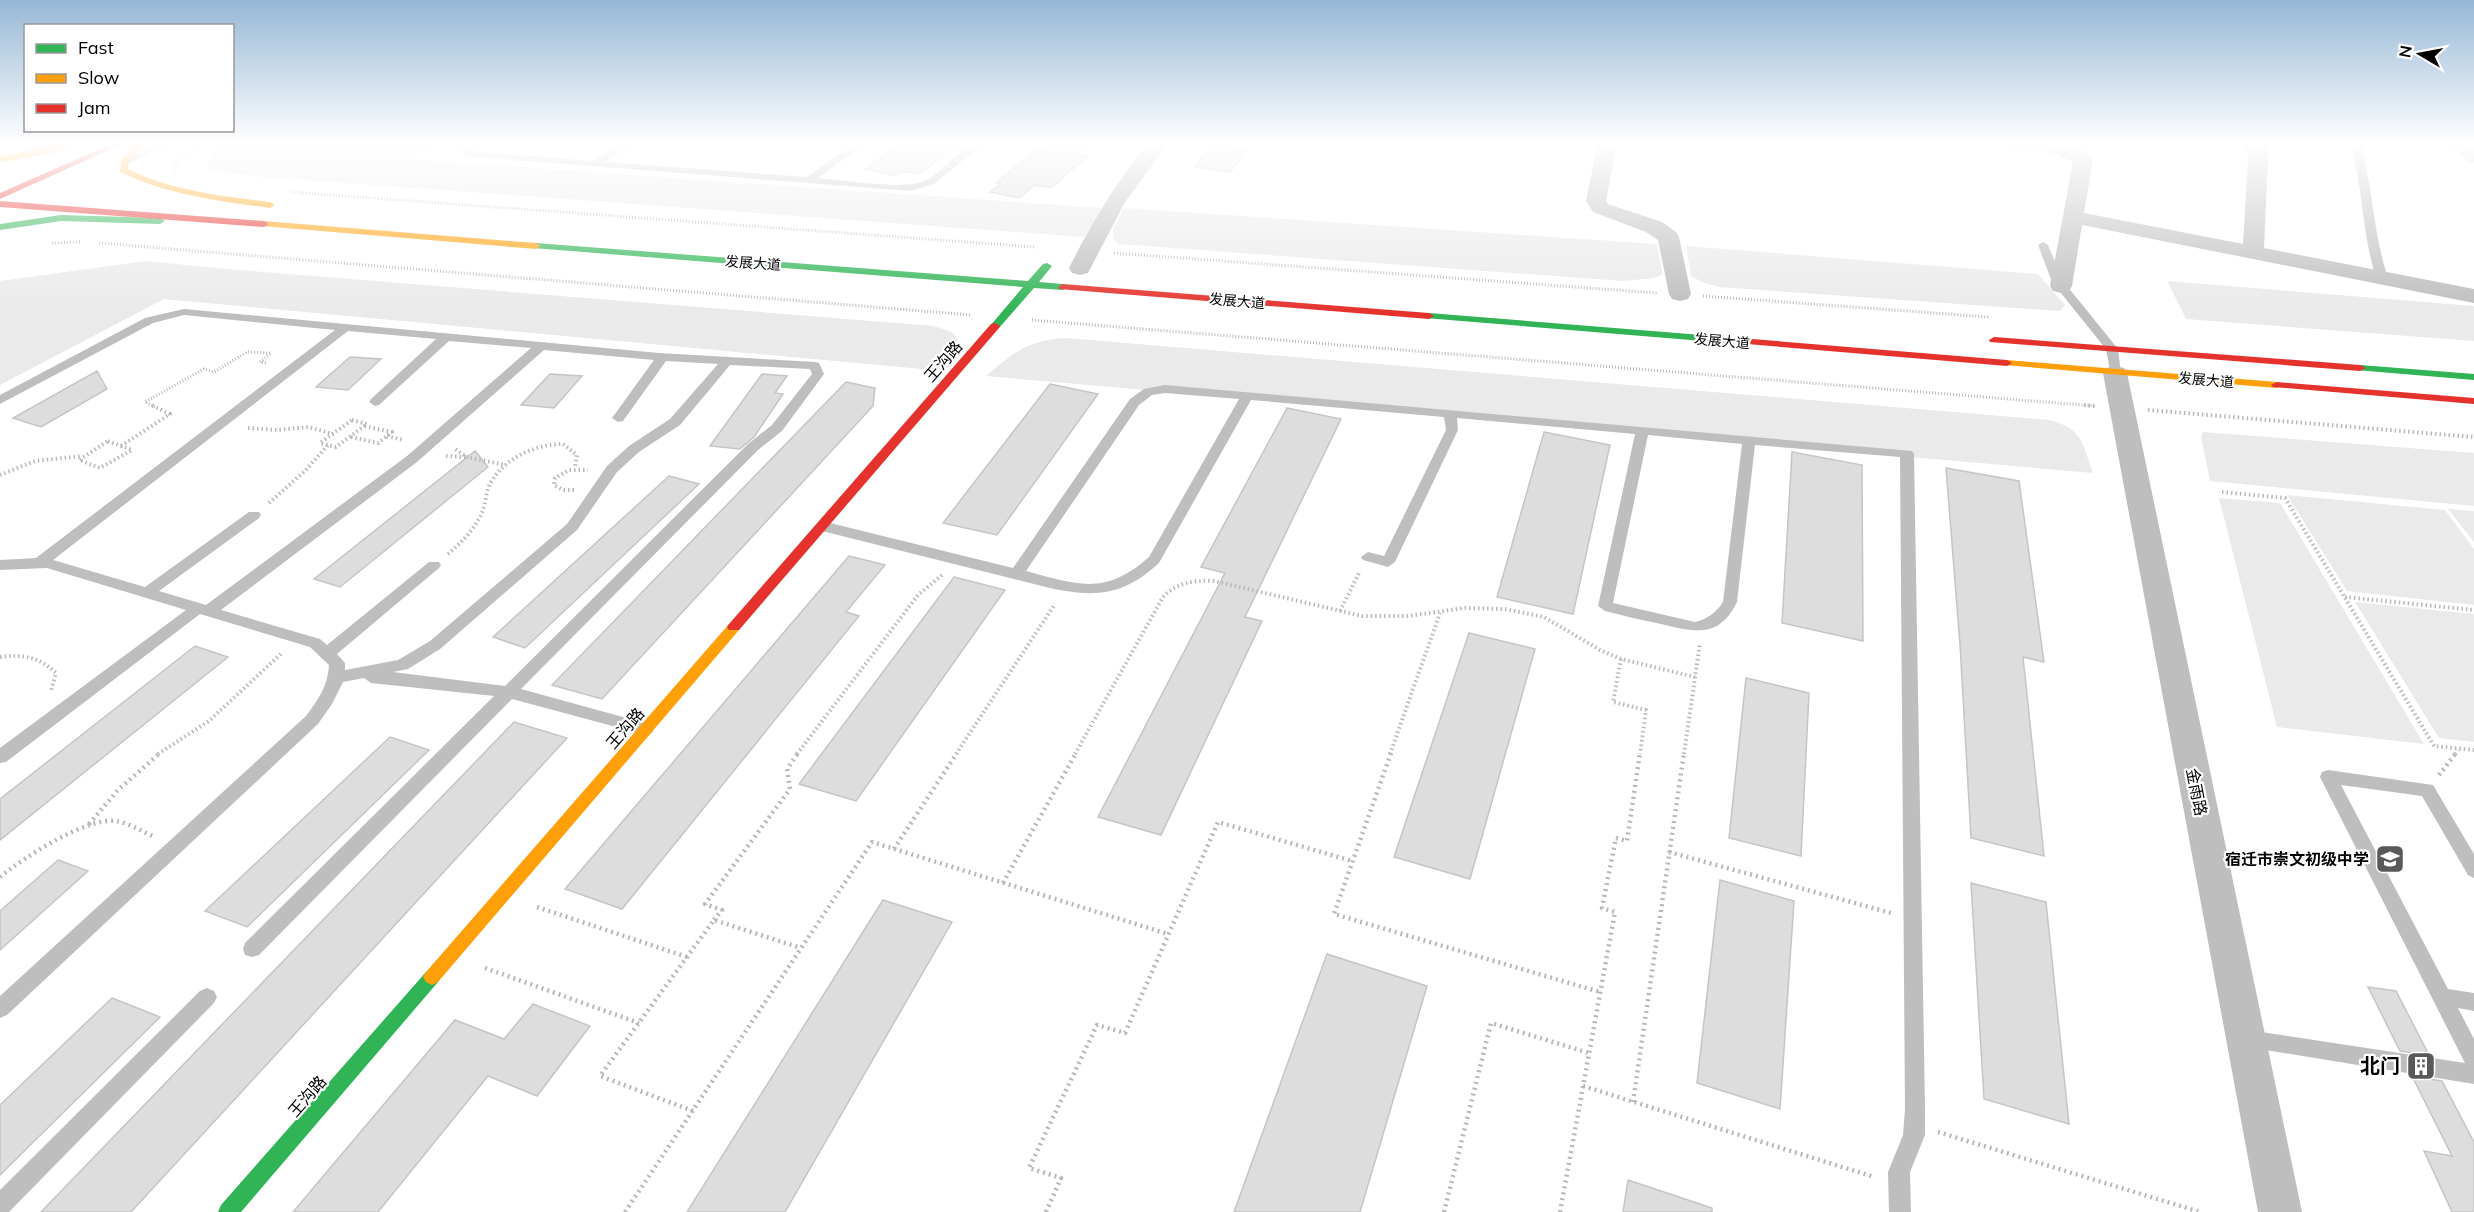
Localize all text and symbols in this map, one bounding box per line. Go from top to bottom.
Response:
legend [24,24,234,132]
north arrow [2390,24,2450,84]
text: Fast [78,36,114,59]
text: N [2394,44,2416,59]
text: Slow [78,66,120,89]
text: Jam [78,96,111,119]
street label: 发展大道 [724,252,782,274]
street label: 发展大道 [1208,290,1266,312]
street label: 发展大道 [1693,330,1751,352]
street label: 王沟路 [920,336,966,386]
street label: 发展大道 [2177,369,2235,391]
street label: 王沟路 [602,703,648,753]
street label: 金雨路 [2183,767,2211,817]
school or university icon: 宿迁市崇文初级中学 [2374,843,2406,875]
place label: 宿迁市崇文初级中学 [2225,849,2369,869]
building icon: 北门 [2405,1050,2437,1082]
place label: 北门 [2360,1053,2400,1078]
street label: 王沟路 [284,1071,330,1121]

